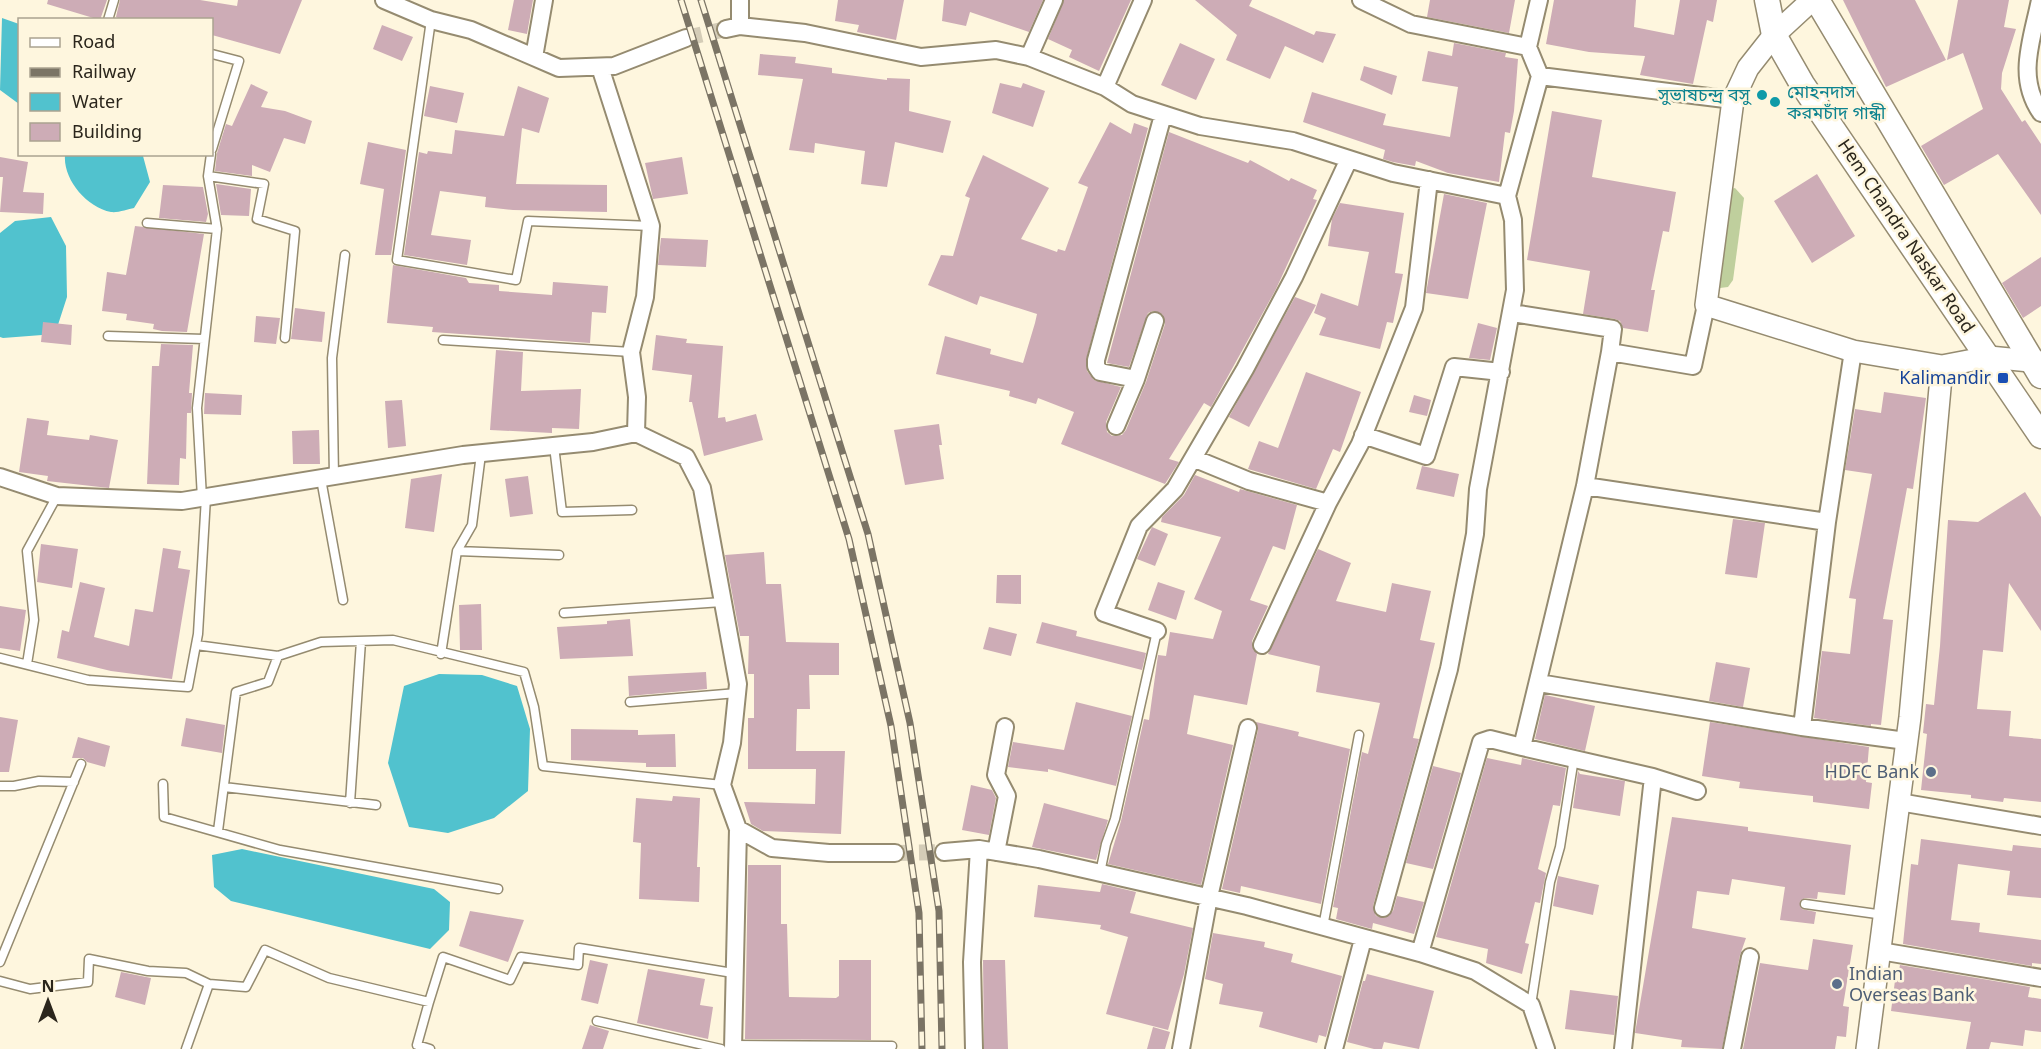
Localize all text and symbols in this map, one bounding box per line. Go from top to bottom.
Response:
legend [18,18,213,156]
text: Road [72,29,115,53]
text: Railway [72,59,137,83]
place label: মোহনদাস করমচাঁদ গান্ধী [1786,79,1886,124]
place label: সুভাষচন্দ্র বসু [1657,82,1752,106]
marker: সুভাষচন্দ্র বসু [1755,88,1769,102]
text: Water [72,89,123,113]
marker: মোহনদাস করমচাঁদ গান্ধী [1768,95,1782,109]
text: Building [72,119,142,143]
street label: Hem Chandra Naskar Road [1833,134,1981,337]
place label: Kalimandir [1899,365,1992,389]
marker: Kalimandir [1996,371,2010,385]
place label: HDFC Bank [1825,759,1919,783]
marker: HDFC Bank [1924,765,1938,779]
place label: Indian Overseas Bank [1849,961,1975,1006]
north arrow [18,971,78,1031]
text: N [41,975,55,997]
marker: Indian Overseas Bank [1830,977,1844,991]

